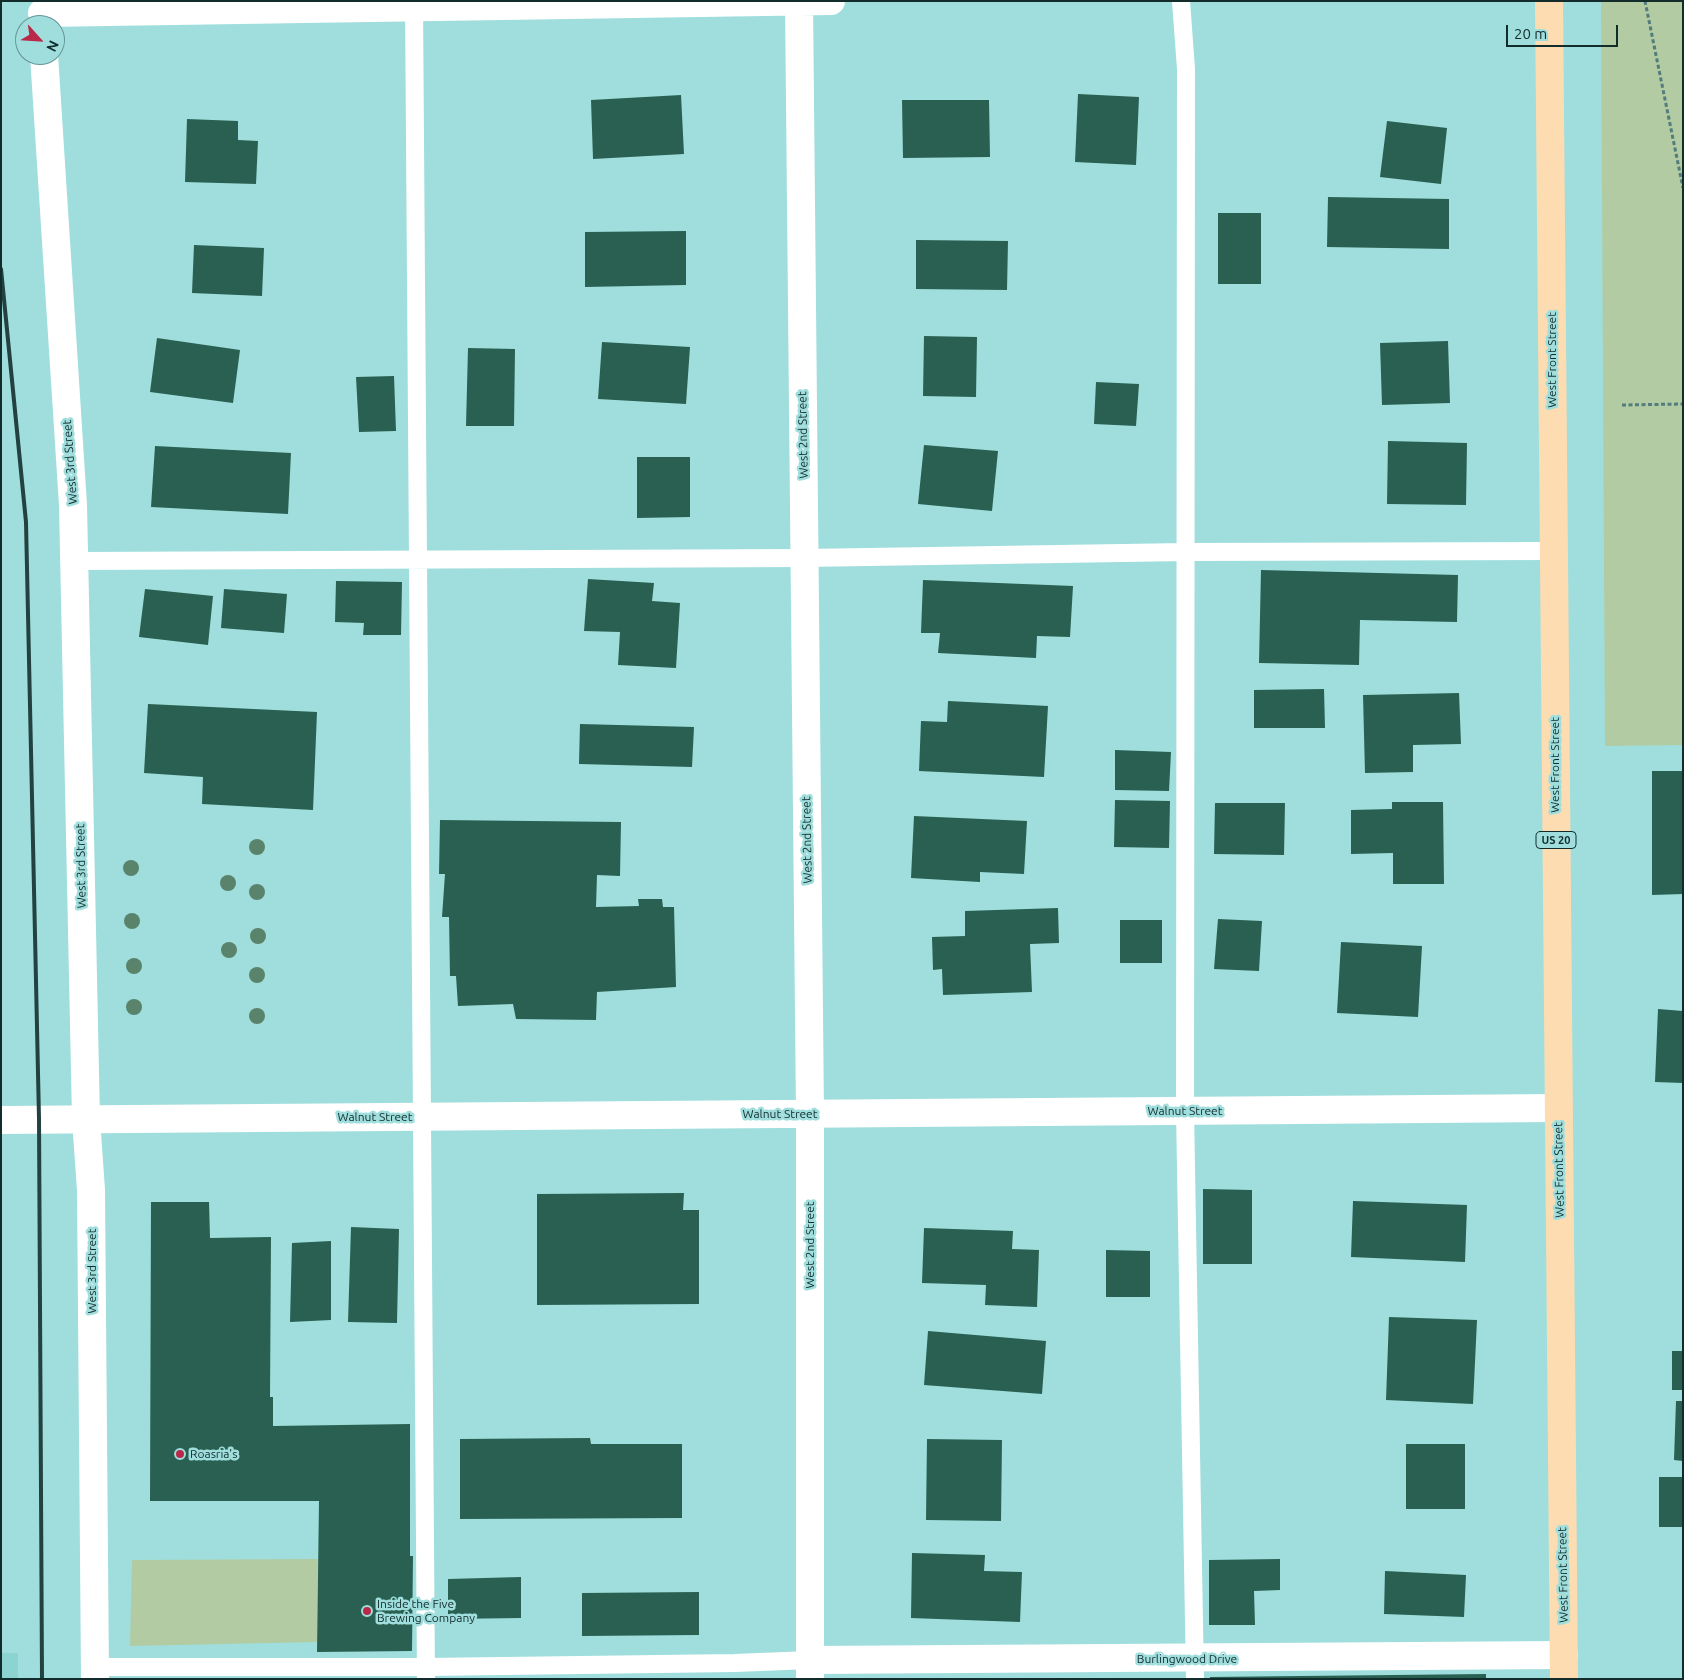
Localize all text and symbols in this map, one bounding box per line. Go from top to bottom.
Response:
north arrow [15,15,65,65]
scale bar [1509,15,1622,47]
text: 20 m [1514,25,1547,42]
text: N [43,38,62,54]
street label: West Front Street [1545,312,1559,408]
street label: West 2nd Street [795,391,811,479]
street label: West 3rd Street [60,419,80,505]
street label: West Front Street [1548,717,1562,813]
street label: West 2nd Street [799,796,815,884]
street label: West 3rd Street [73,823,89,909]
road number: US 20 [1536,832,1576,848]
street label: Walnut Street [1148,1104,1222,1118]
street label: Walnut Street [743,1107,817,1121]
street label: Walnut Street [338,1110,412,1124]
street label: West Front Street [1551,1122,1567,1218]
street label: West 2nd Street [803,1201,817,1289]
street label: West 3rd Street [85,1229,99,1313]
place label: Roasria's [190,1447,237,1461]
marker: Roasria's [174,1448,186,1460]
street label: West Front Street [1555,1527,1571,1623]
place label: Inside the Five Brewing Company [377,1597,475,1625]
marker: Inside the Five Brewing Company [361,1605,373,1617]
street label: Burlingwood Drive [1137,1652,1237,1666]

